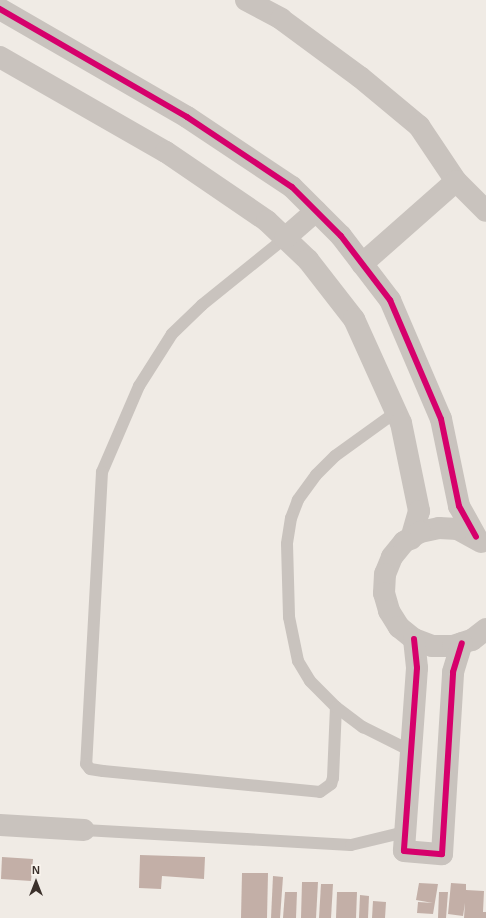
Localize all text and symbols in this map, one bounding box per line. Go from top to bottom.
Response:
north arrow [16,862,56,902]
text: N [32,864,40,876]

